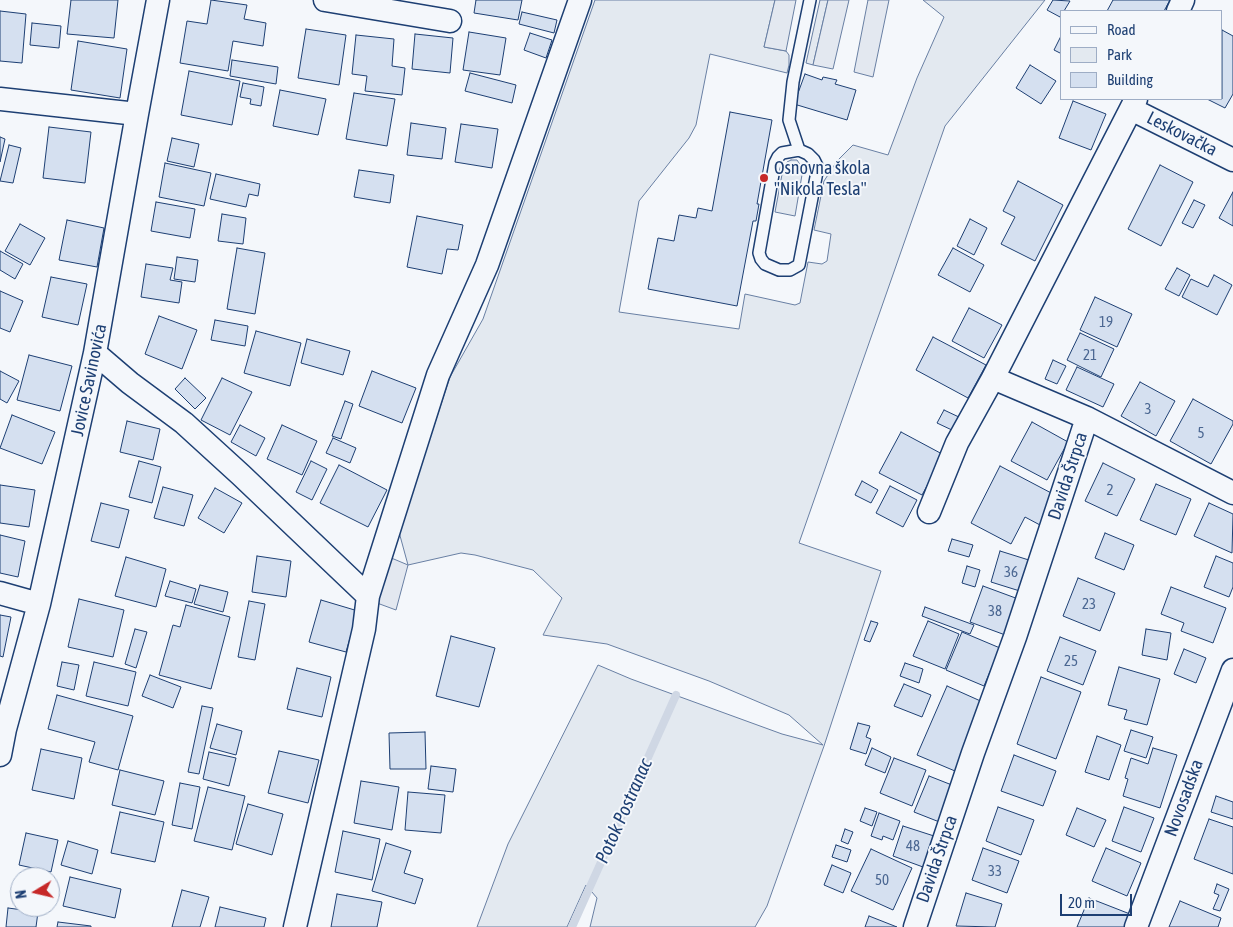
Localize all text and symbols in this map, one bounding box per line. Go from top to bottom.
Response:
legend [1060,10,1223,100]
text: Road [1107,21,1136,38]
text: Park [1107,46,1132,63]
text: Building [1107,71,1153,88]
street label: Leskovačka [1143,107,1221,161]
place label: Osnovna škola "Nikola Tesla" [774,157,870,200]
marker: Osnovna škola "Nikola Tesla" [758,172,770,184]
house number: 19 [1099,313,1113,331]
street label: Jovice Savinovića [67,322,111,438]
house number: 21 [1083,346,1097,364]
house number: 3 [1144,400,1152,418]
house number: 5 [1197,424,1205,442]
street label: Davida Štrpca [1044,429,1092,523]
house number: 2 [1106,481,1114,499]
house number: 36 [1004,563,1018,581]
house number: 23 [1082,595,1096,613]
house number: 38 [988,602,1002,620]
house number: 25 [1064,652,1078,670]
water label: Potok Postranac [591,755,657,867]
street label: Novosadska [1160,756,1208,840]
street label: Davida Štrpca [912,812,962,906]
house number: 48 [906,837,920,855]
house number: 33 [988,862,1002,880]
north arrow [10,867,60,917]
house number: 50 [875,871,889,889]
scale bar [1063,884,1136,916]
text: N [13,889,30,900]
text: 20 m [1068,894,1095,911]

